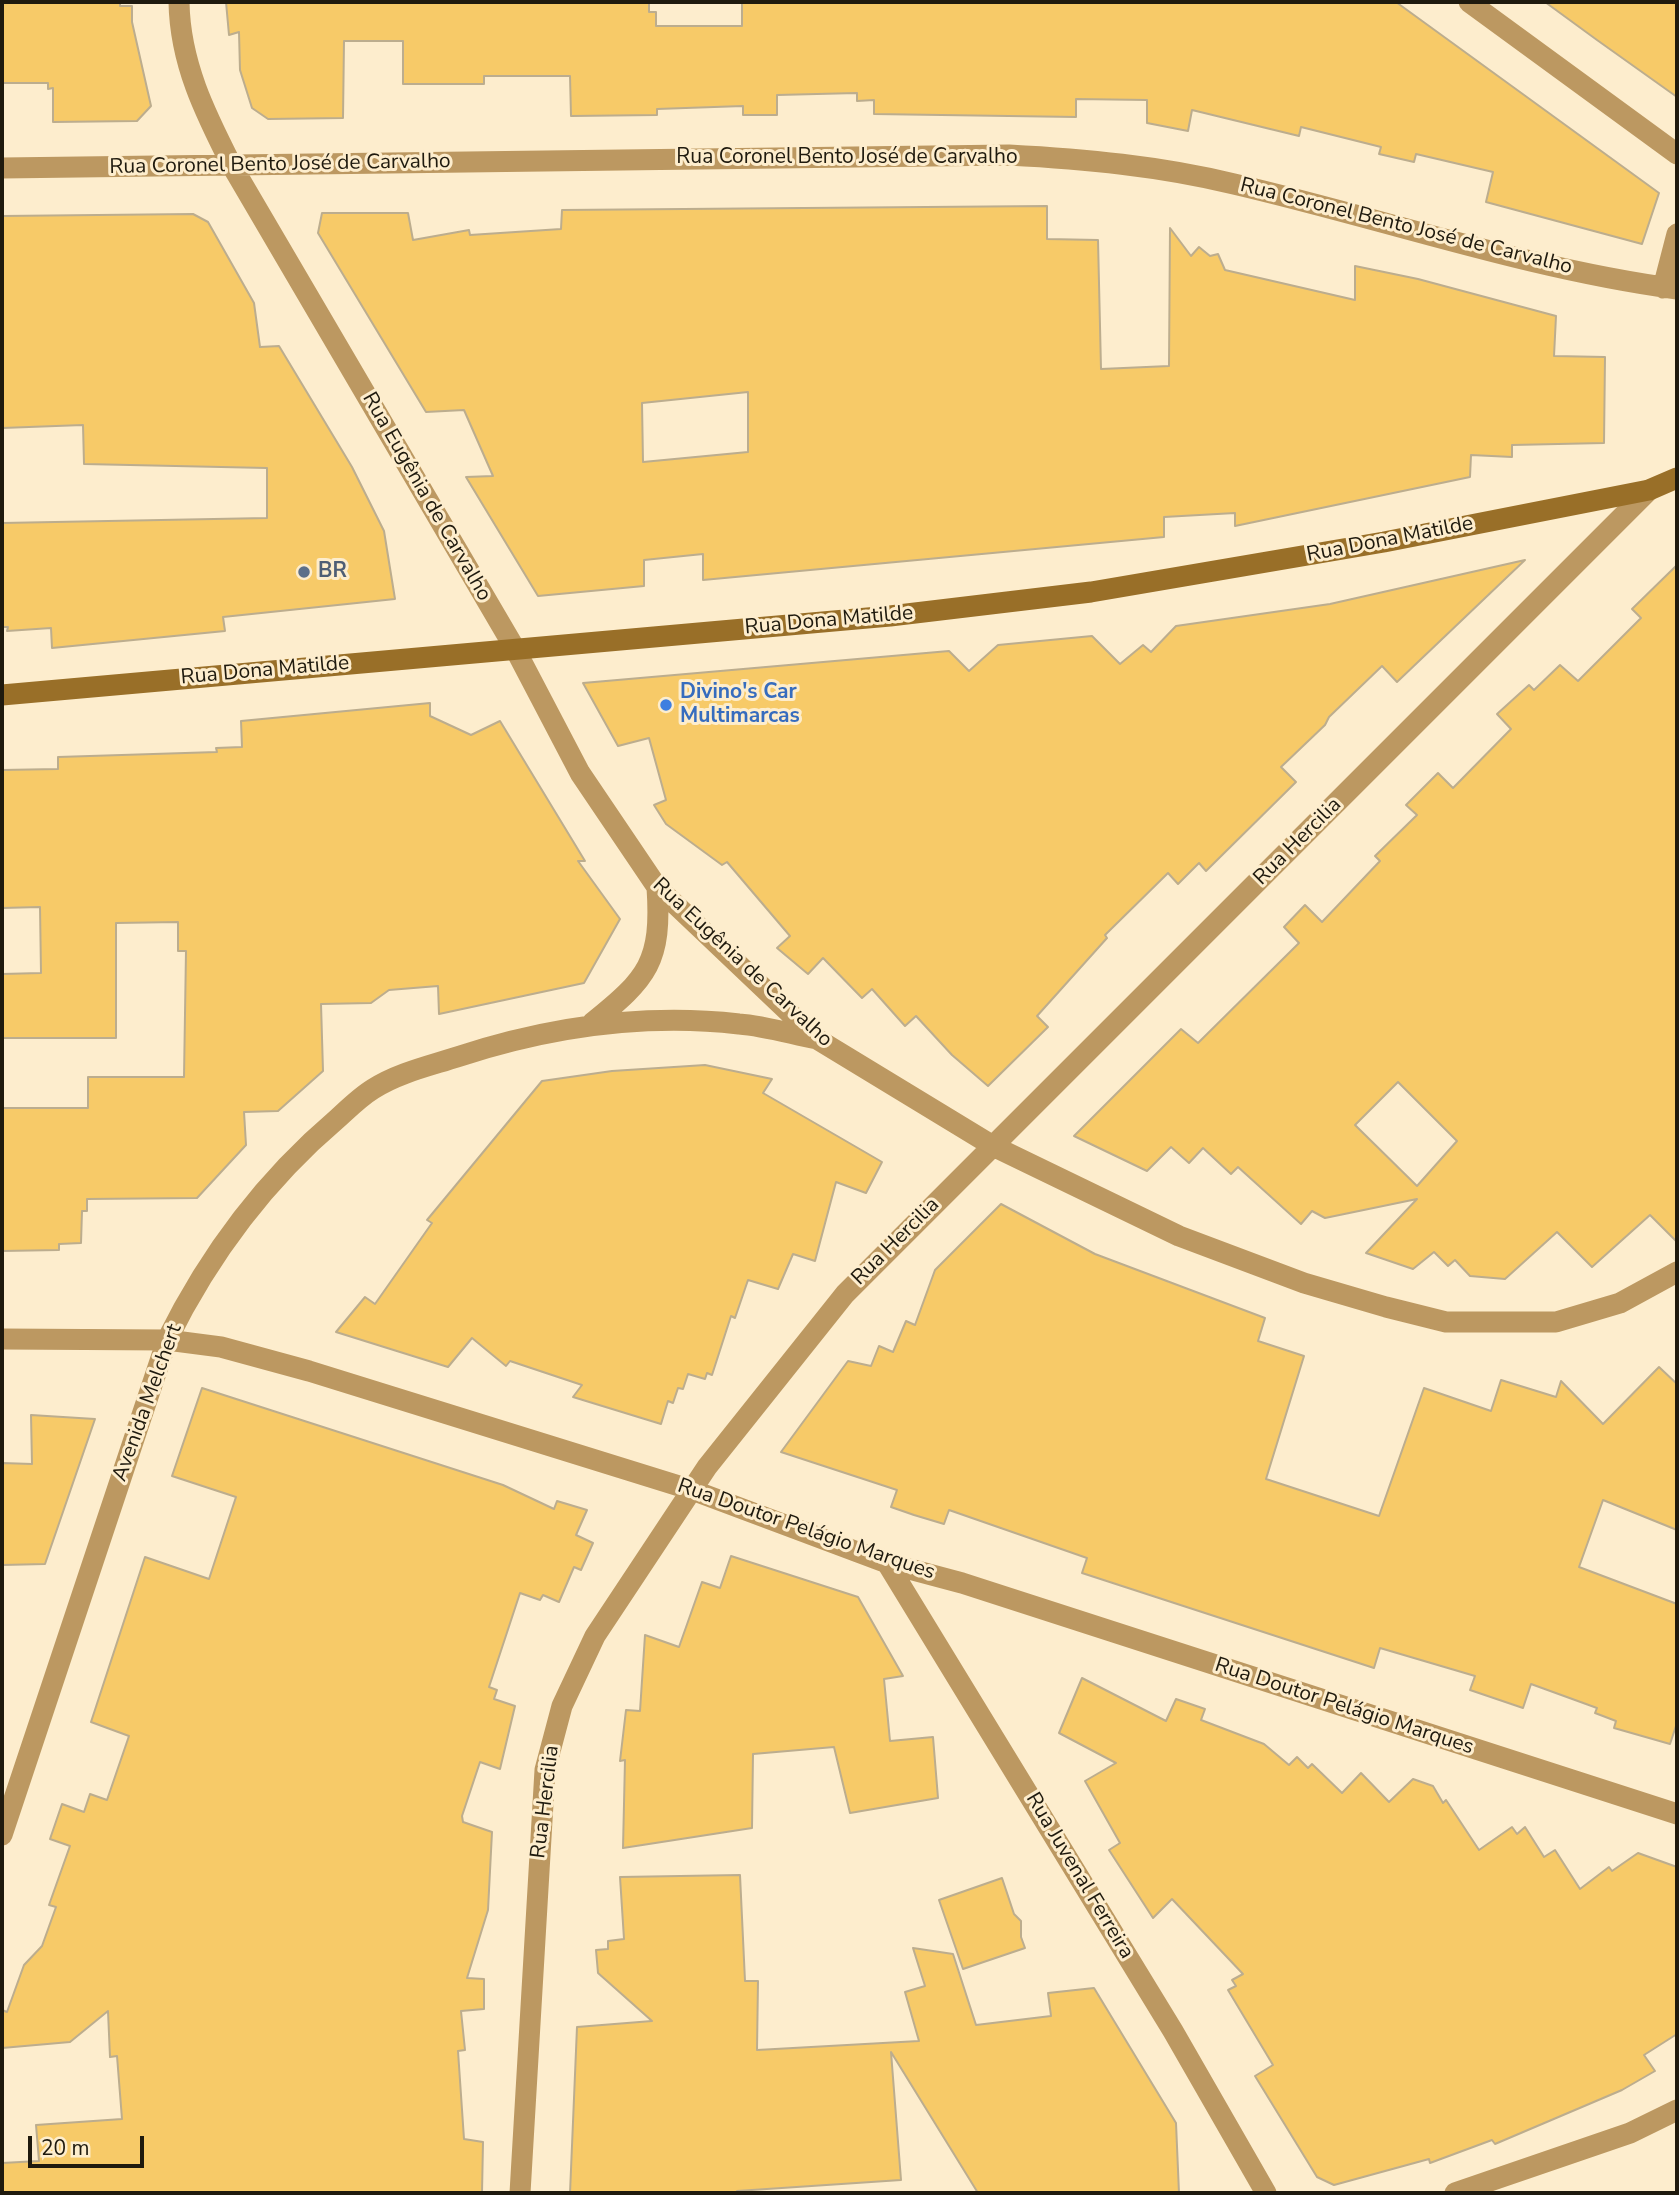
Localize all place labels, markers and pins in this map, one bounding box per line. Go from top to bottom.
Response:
place label: BR [318,559,347,585]
marker: BR [296,564,312,580]
place label: Divino's Car Multimarcas [680,680,800,730]
marker: Divino's Car Multimarcas [658,697,674,713]

